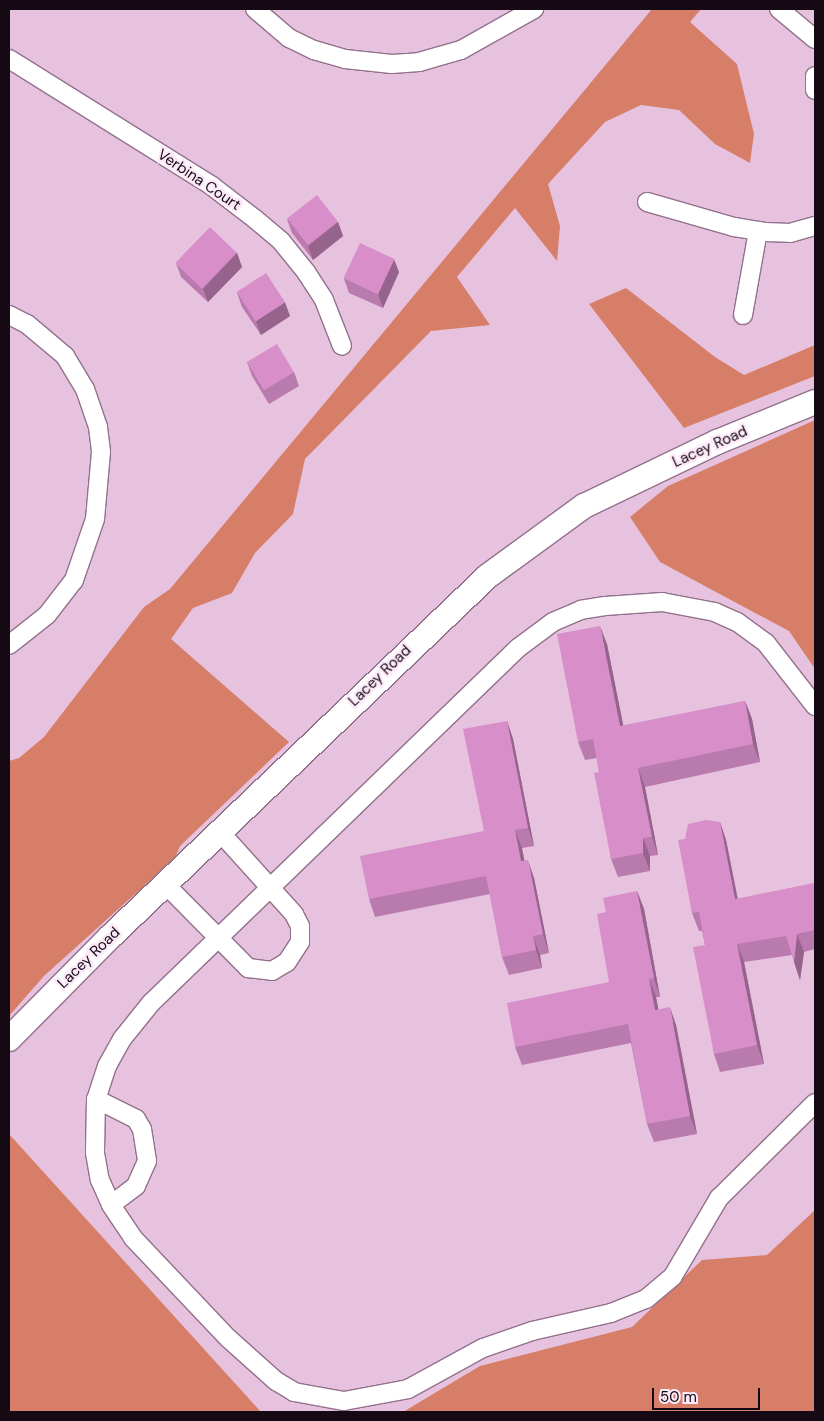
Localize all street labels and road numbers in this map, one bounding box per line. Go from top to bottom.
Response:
street label: Verbina Court [154,146,244,214]
street label: Lacey Road [670,422,750,472]
street label: Lacey Road [345,642,415,710]
street label: Lacey Road [54,924,124,992]

